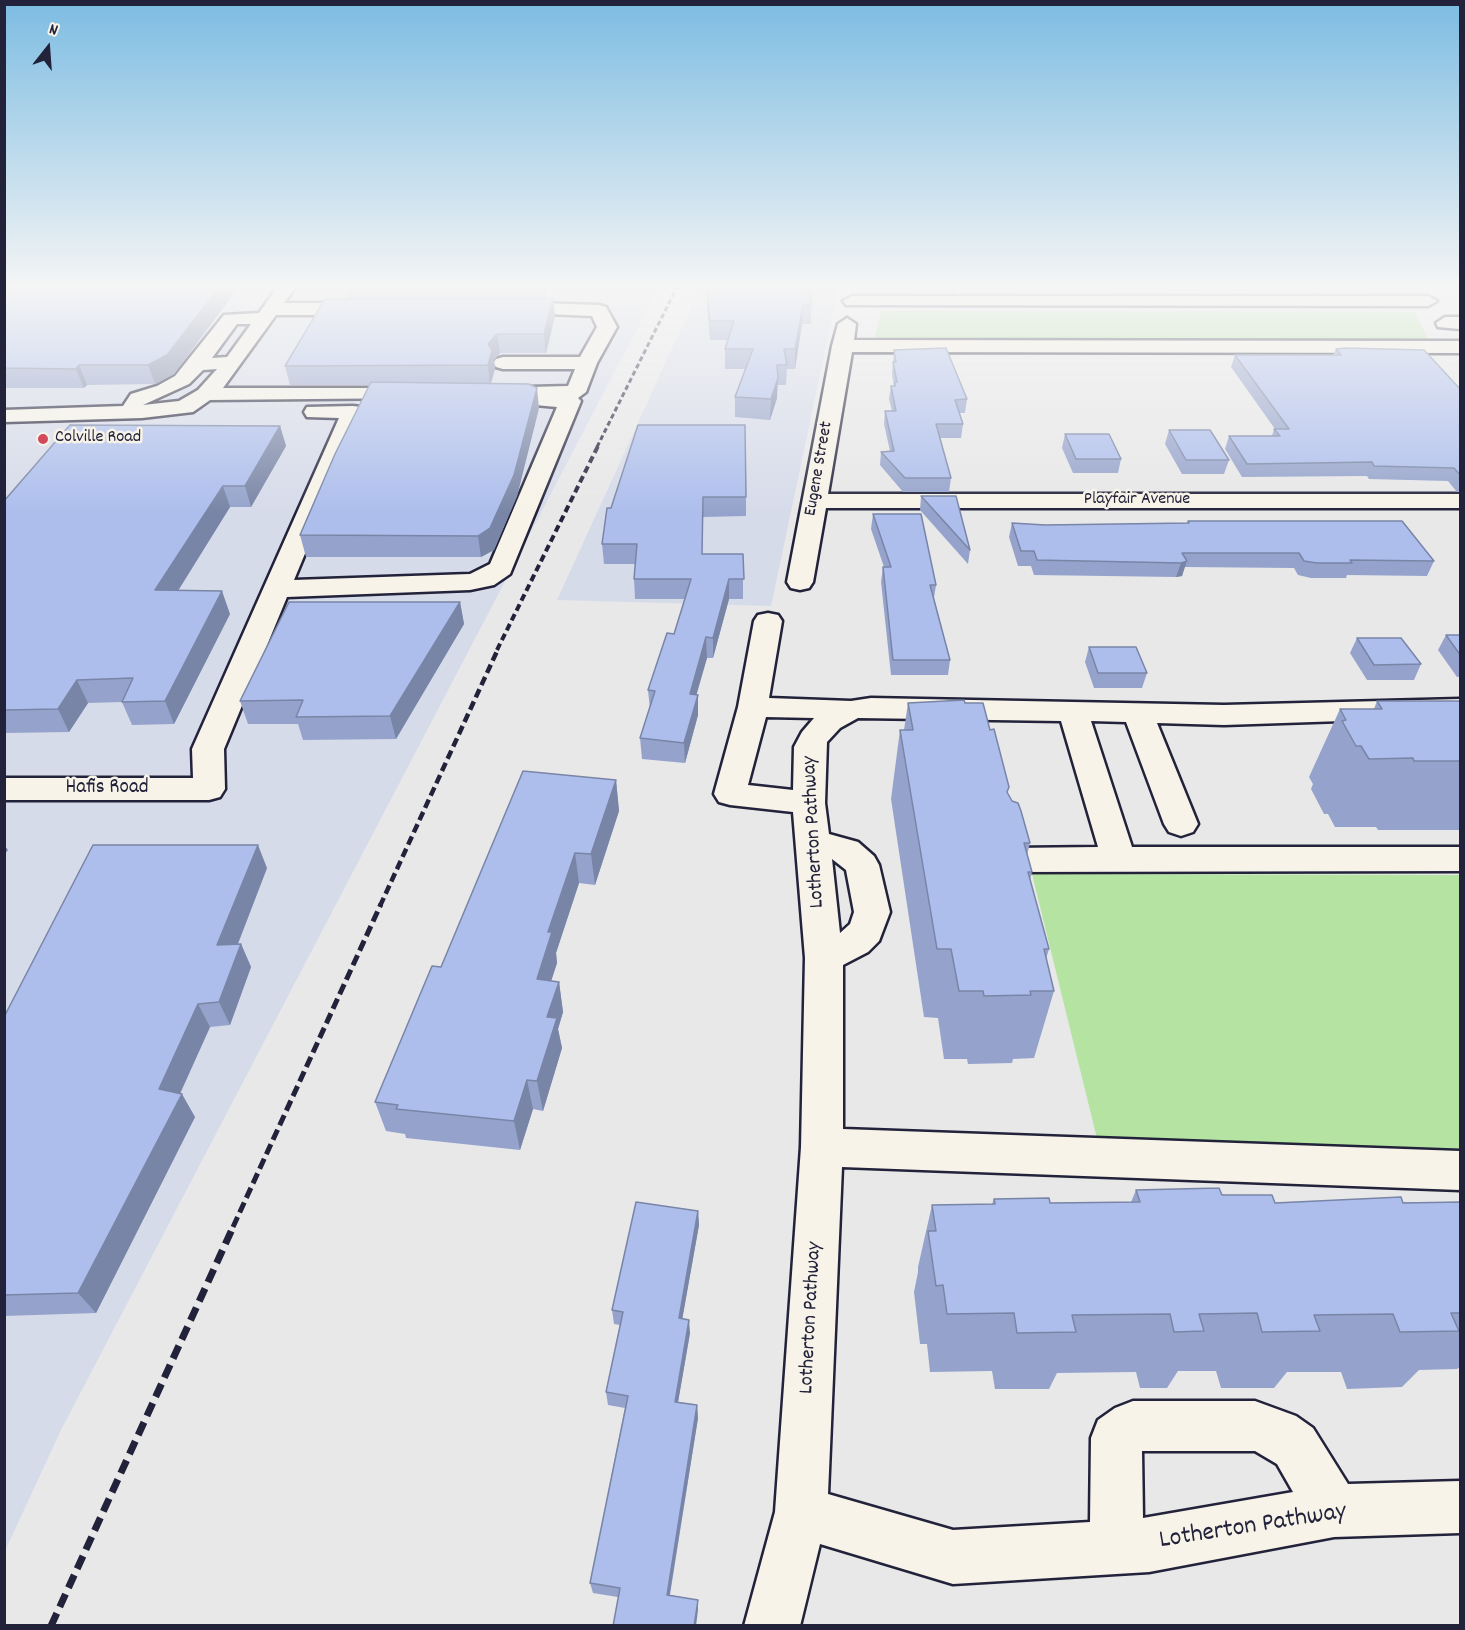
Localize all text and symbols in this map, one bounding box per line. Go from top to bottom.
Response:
north arrow [18,18,78,78]
text: N [46,18,61,42]
street label: Eugene Street [801,420,839,518]
place label: Colville Road [55,428,141,450]
marker: Colville Road [36,432,50,446]
street label: Playfair Avenue [1084,490,1190,512]
street label: Lotherton Pathway [798,755,832,909]
street label: Hafis Road [65,776,149,802]
street label: Lotherton Pathway [795,1241,829,1395]
street label: Lotherton Pathway [1157,1498,1349,1558]

